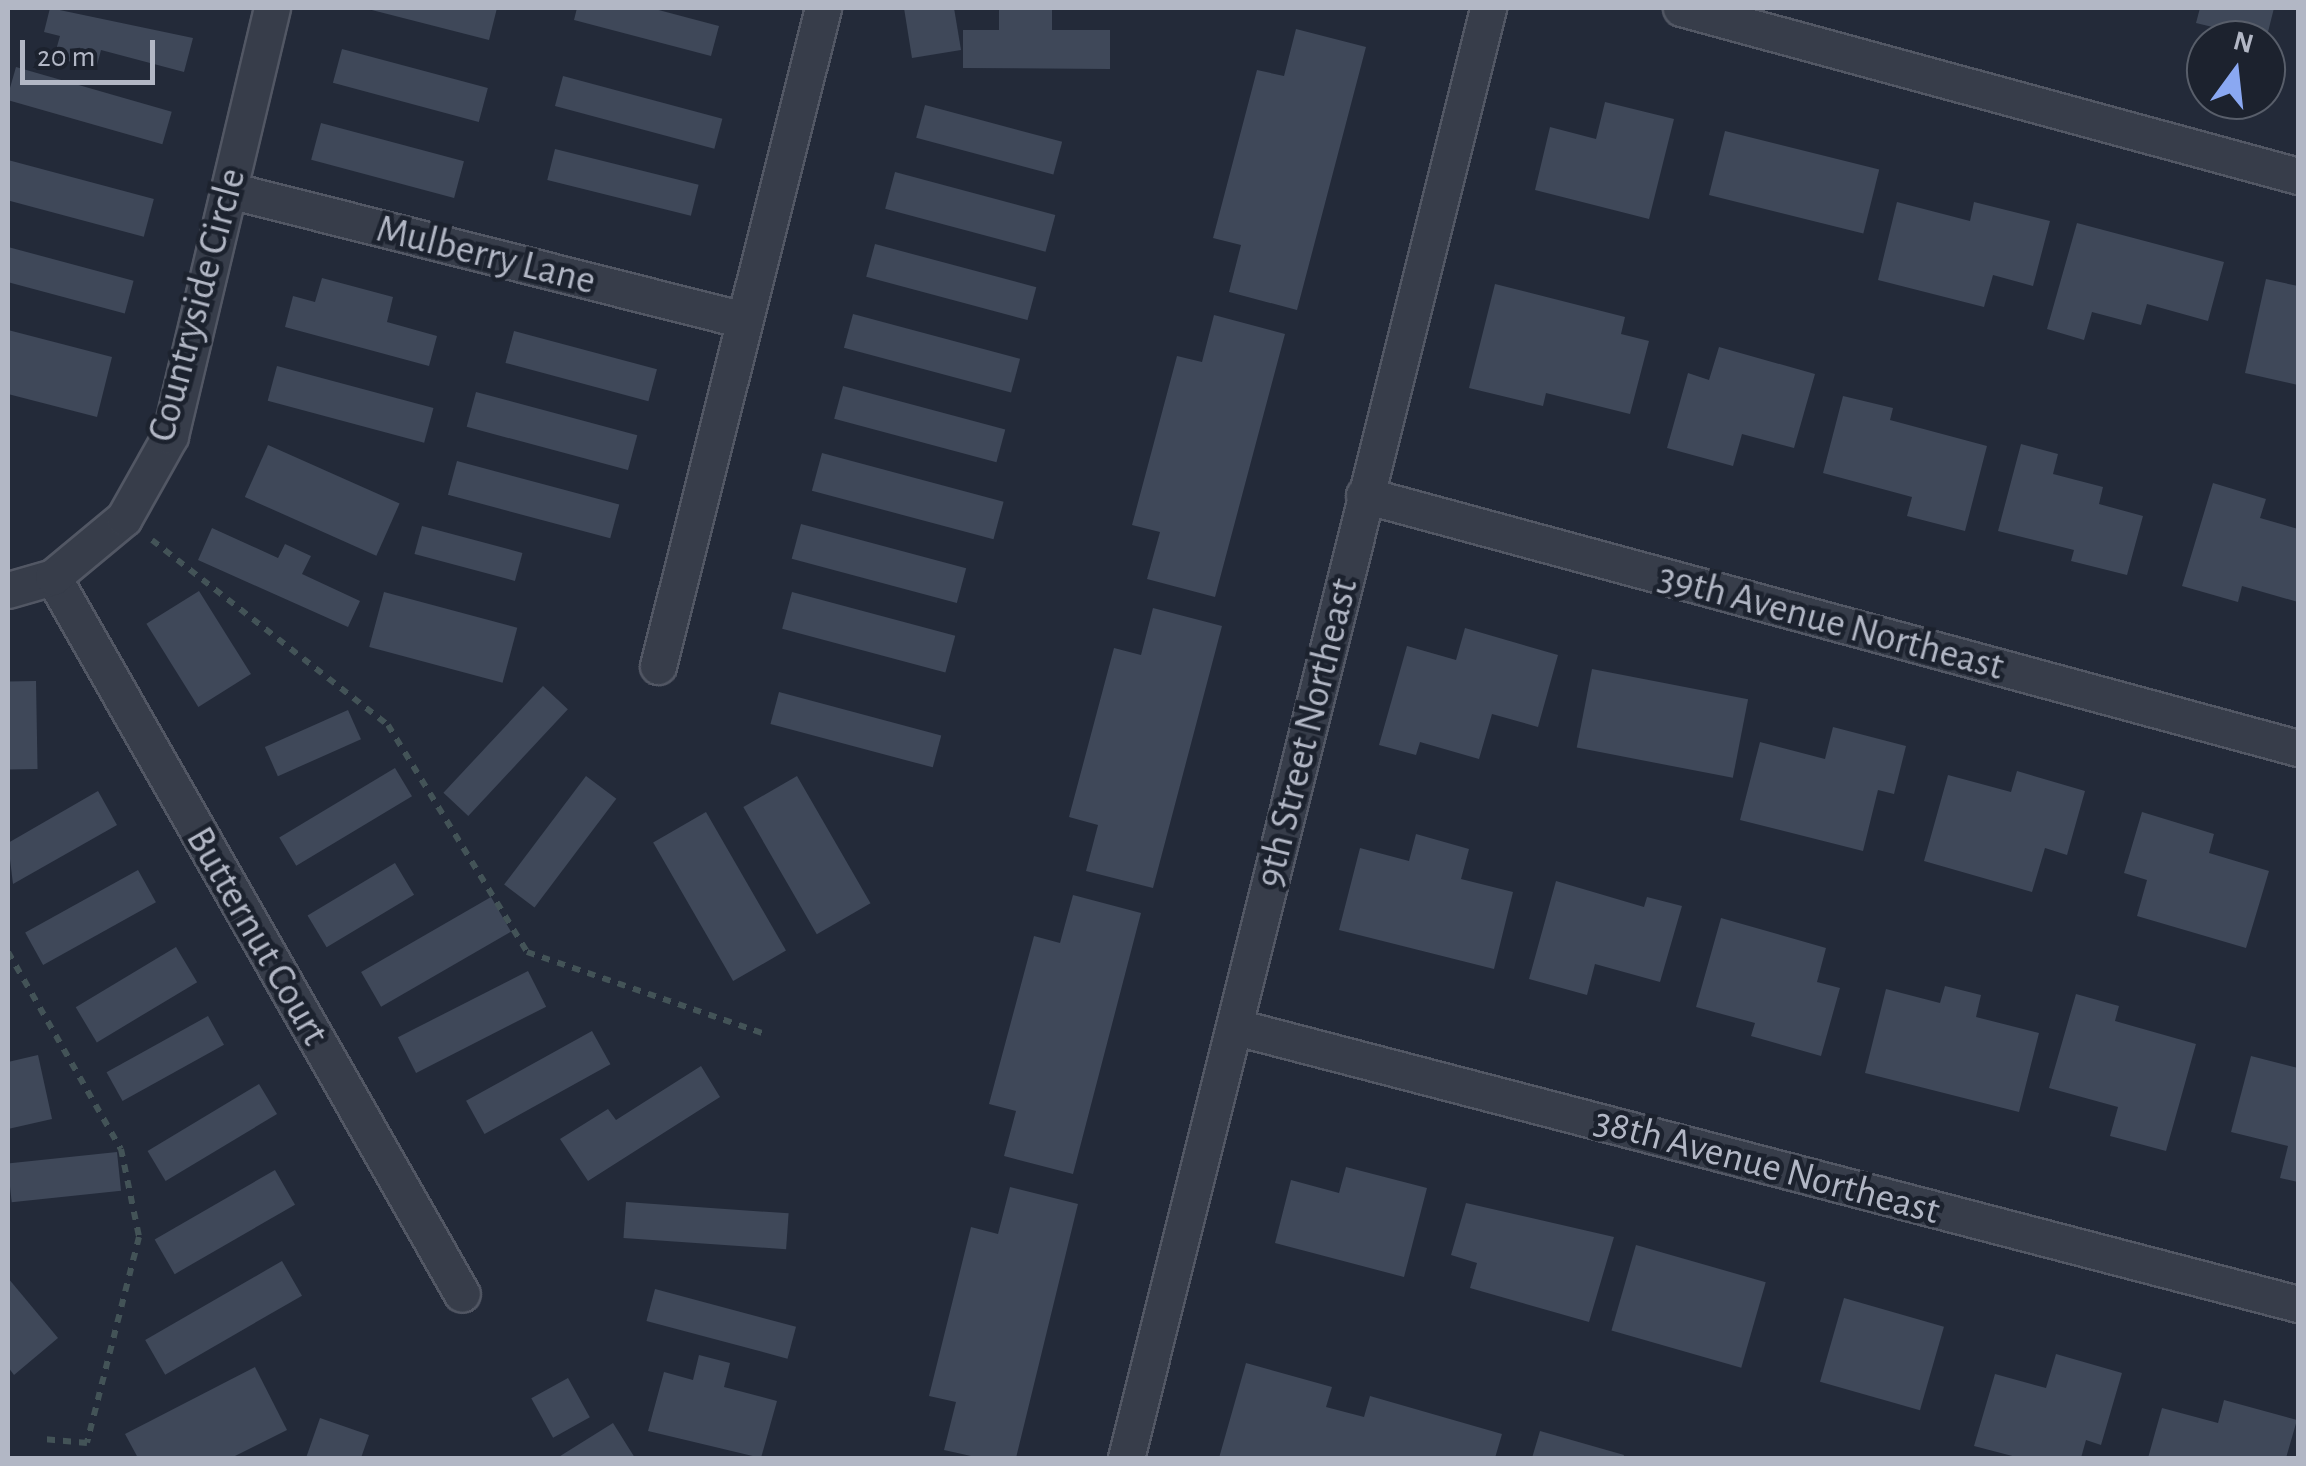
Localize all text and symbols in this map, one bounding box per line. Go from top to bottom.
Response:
scale bar [25,20,160,82]
north arrow [2186,20,2286,120]
text: N [2230,27,2256,59]
text: 20 m [37,42,95,72]
street label: Countryside Circle [137,163,257,447]
street label: Mulberry Lane [372,205,600,305]
street label: 39th Avenue Northeast [1653,553,2009,691]
street label: 9th Street Northeast [1245,574,1369,892]
street label: Butternut Court [175,818,339,1054]
street label: 38th Avenue Northeast [1589,1097,1945,1235]

